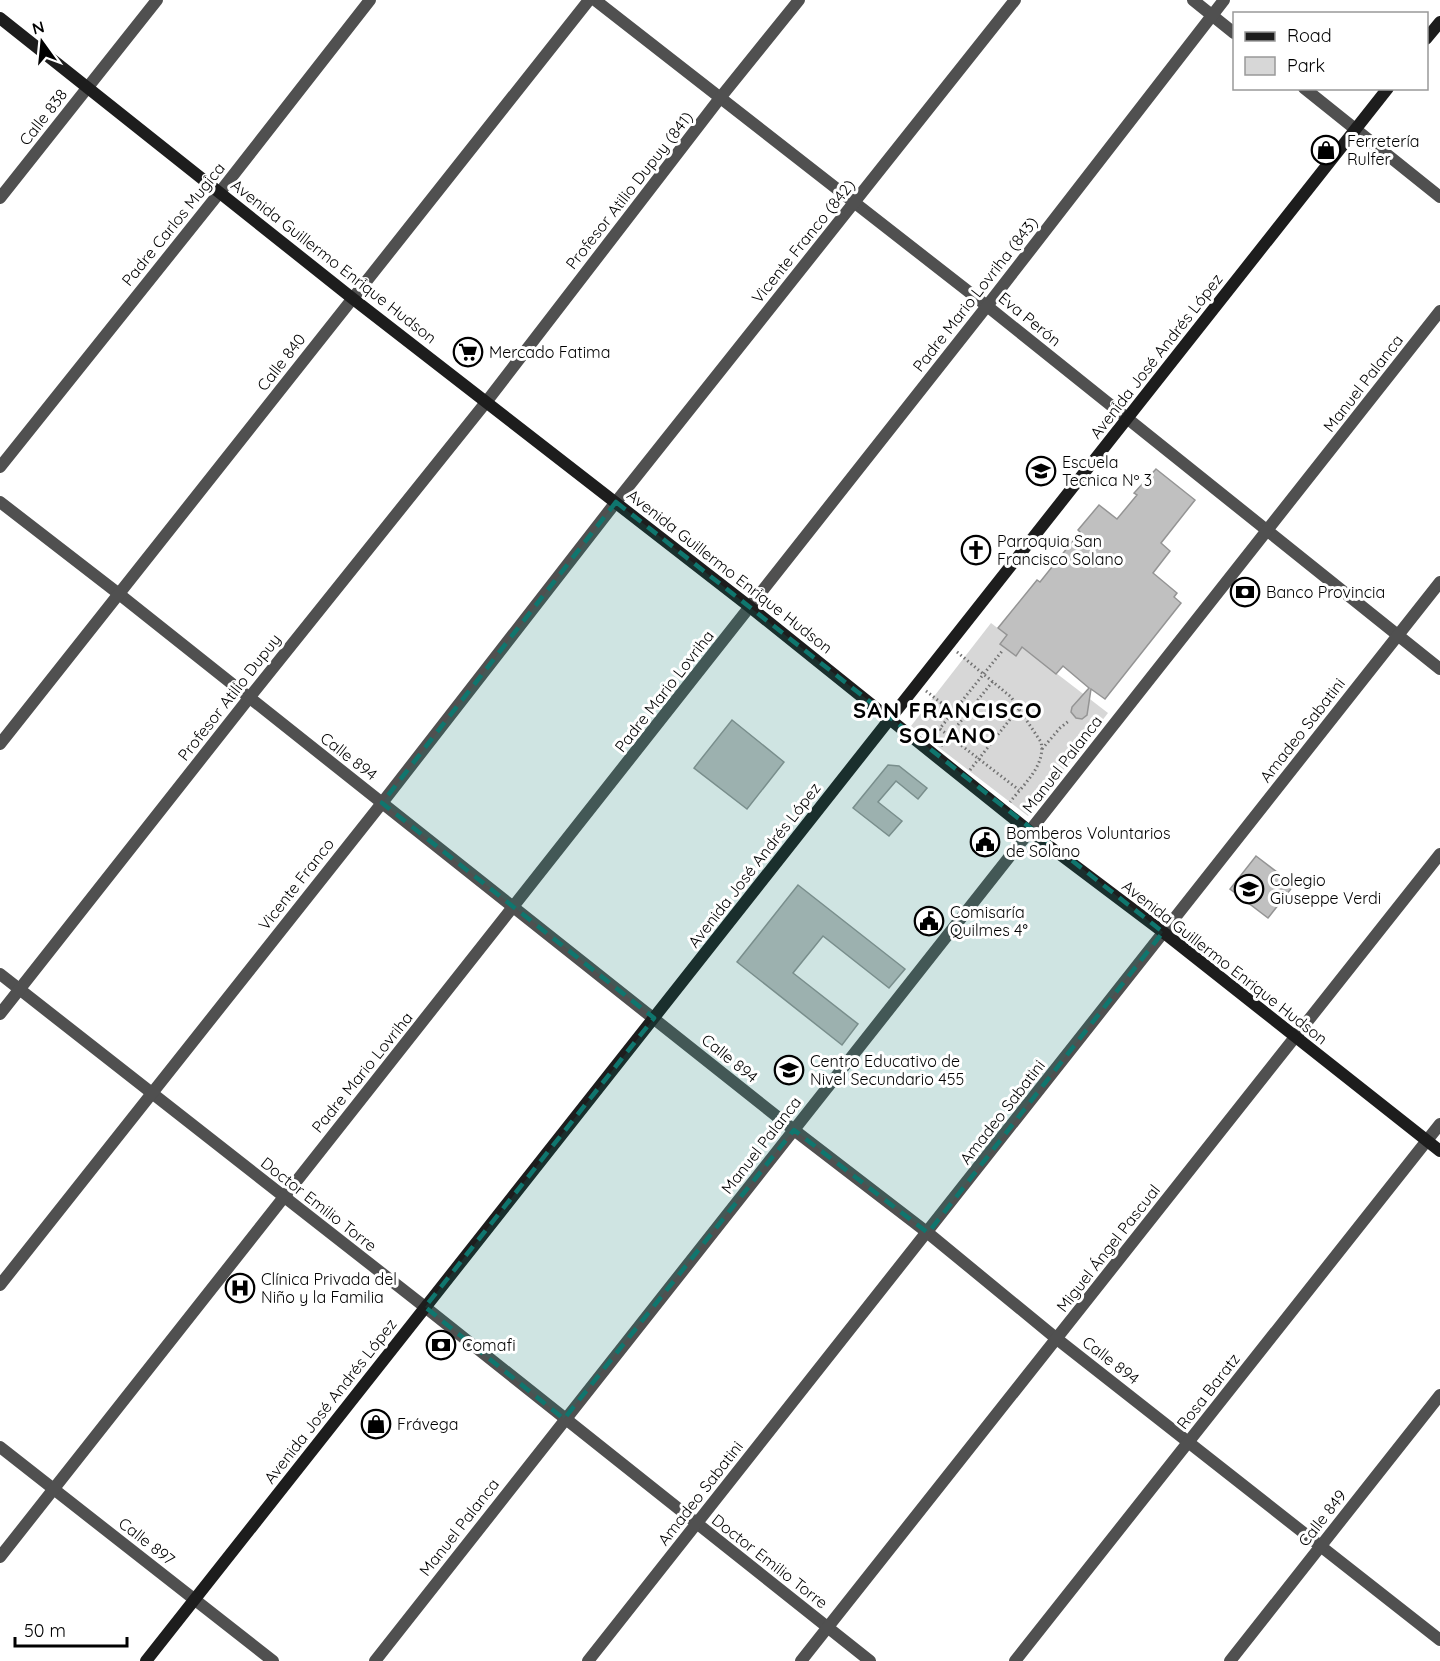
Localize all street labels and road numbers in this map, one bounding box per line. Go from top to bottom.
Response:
street label: Calle 838 [15,85,71,149]
street label: Profesor Atilio Dupuy (841) [561,107,697,273]
street label: Padre Carlos Mugica [117,158,229,290]
street label: Avenida Guillermo Enrique Hudson [227,175,441,347]
street label: Vicente Franco (842) [747,175,859,307]
street label: Padre Mario Lovriha (843) [908,212,1042,376]
street label: Avenida José Andrés López [1085,269,1227,443]
street label: Eva Perón [995,288,1065,350]
street label: Calle 840 [252,329,310,395]
street label: Manuel Palanca [1319,330,1407,436]
street label: Avenida Guillermo Enrique Hudson [623,485,837,657]
street label: Padre Mario Lovriha [610,626,718,756]
street label: Profesor Atilio Dupuy [173,630,285,764]
street label: Amadeo Sabatini [1255,674,1349,786]
street label: Manuel Palanca [1018,711,1106,817]
street label: Calle 894 [317,728,381,784]
street label: Avenida José Andrés López [683,778,825,952]
street label: Vicente Franco [254,834,338,934]
street label: Avenida Guillermo Enrique Hudson [1118,876,1332,1048]
street label: Padre Mario Lovriha [307,1008,417,1136]
street label: Calle 894 [698,1029,762,1087]
street label: Amadeo Sabatini [955,1056,1049,1168]
street label: Manuel Palanca [717,1092,805,1198]
street label: Doctor Emilio Torre [257,1152,381,1256]
street label: Miguel Ángel Pascual [1052,1180,1164,1316]
street label: Avenida José Andrés López [259,1314,401,1488]
street label: Calle 894 [1079,1332,1143,1388]
street label: Rosa Baratz [1172,1349,1244,1433]
street label: Amadeo Sabatini [653,1437,747,1549]
street label: Manuel Palanca [415,1474,503,1580]
street label: Calle 849 [1294,1486,1350,1550]
street label: Doctor Emilio Torre [708,1509,832,1613]
street label: Calle 897 [115,1513,179,1569]

